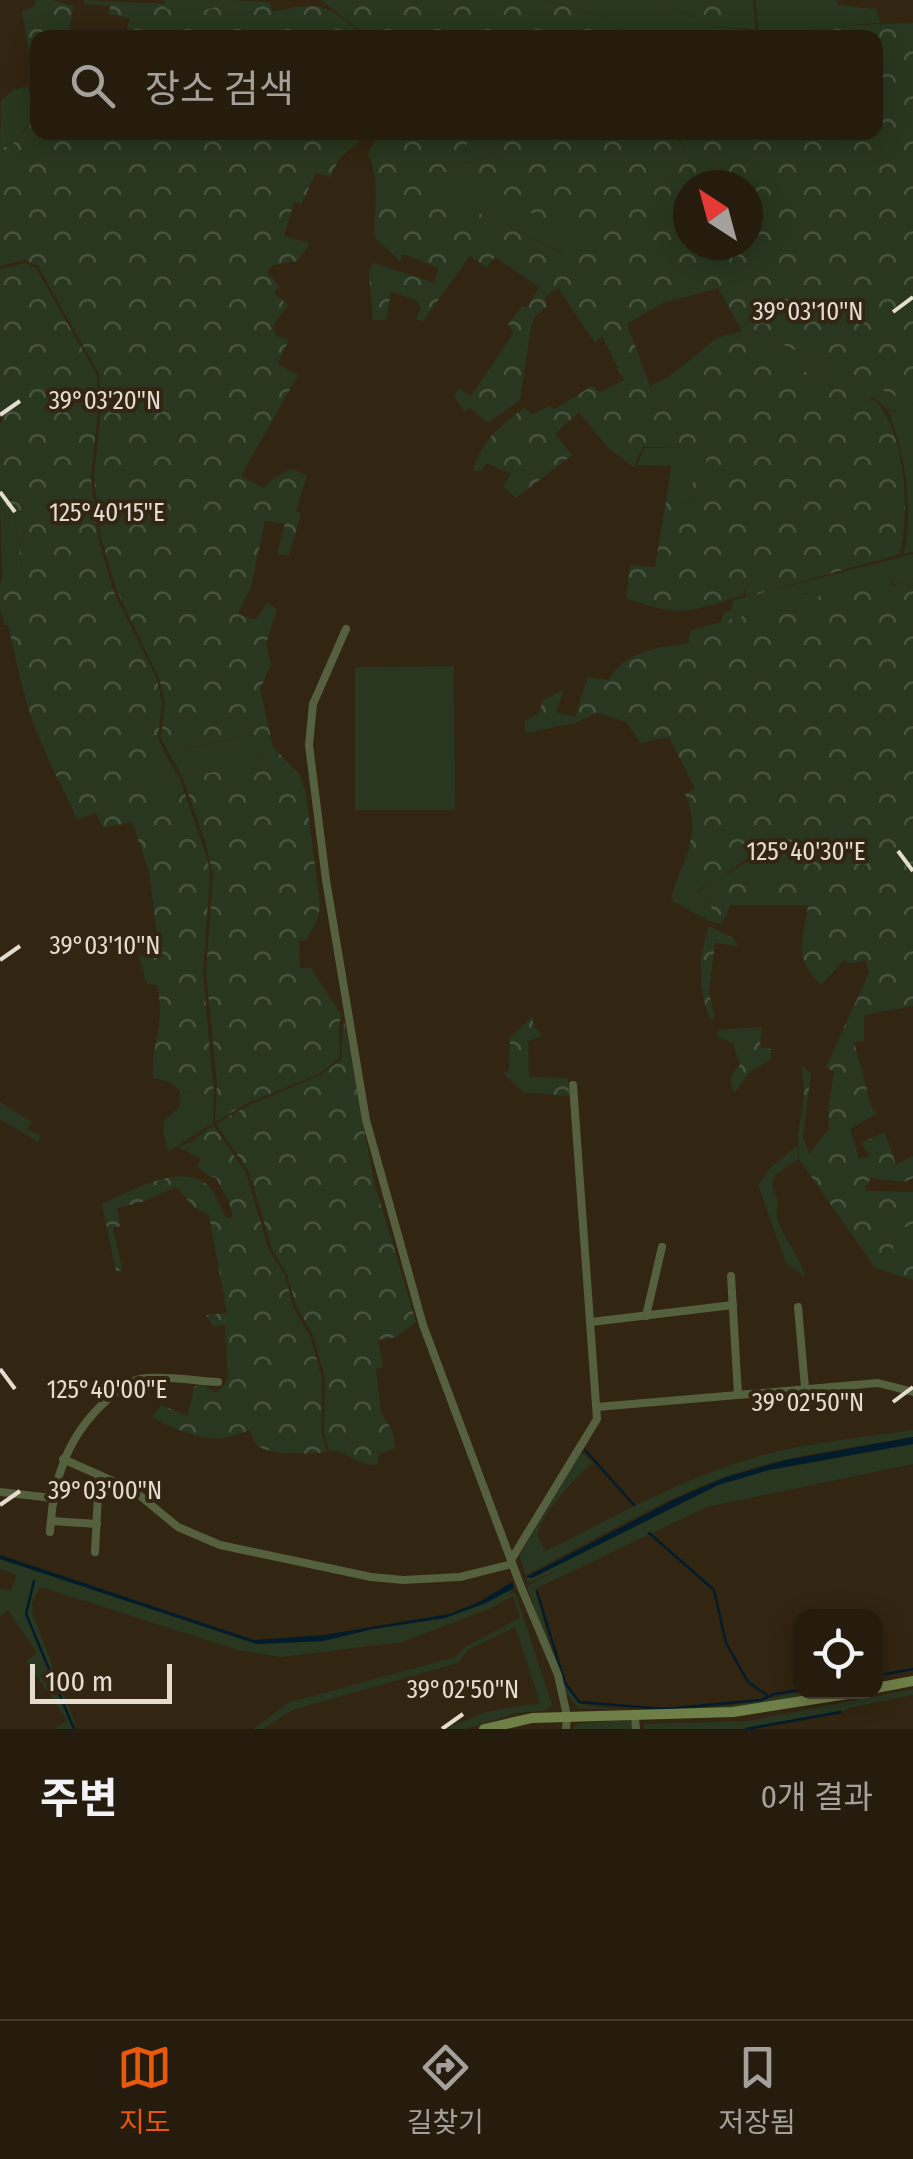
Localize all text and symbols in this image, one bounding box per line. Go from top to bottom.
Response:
search box [30,30,883,140]
icon: search [65,58,120,113]
text: 장소 검색 [145,66,294,112]
north arrow [673,170,763,260]
text: 39°03'10"N [752,297,864,327]
text: 39°03'20"N [49,386,161,416]
text: 125°40'15"E [49,498,165,528]
text: 125°40'30"E [747,837,865,867]
text: 39°03'10"N [49,931,161,961]
text: 125°40'00"E [47,1375,167,1405]
text: 39°02'50"N [752,1388,864,1418]
text: 39°03'00"N [48,1476,162,1506]
map controls [793,1609,883,1699]
button: locate [793,1609,883,1699]
scale bar [30,1659,172,1704]
text: 100 m [45,1665,113,1698]
text: 39°02'50"N [407,1675,519,1705]
text: 주변 [40,1774,117,1824]
text: 0개 결과 [760,1778,873,1816]
tab: 지도 [117,2040,172,2140]
tab: 길찾기 [407,2040,484,2140]
tab: 저장됨 [718,2040,796,2140]

